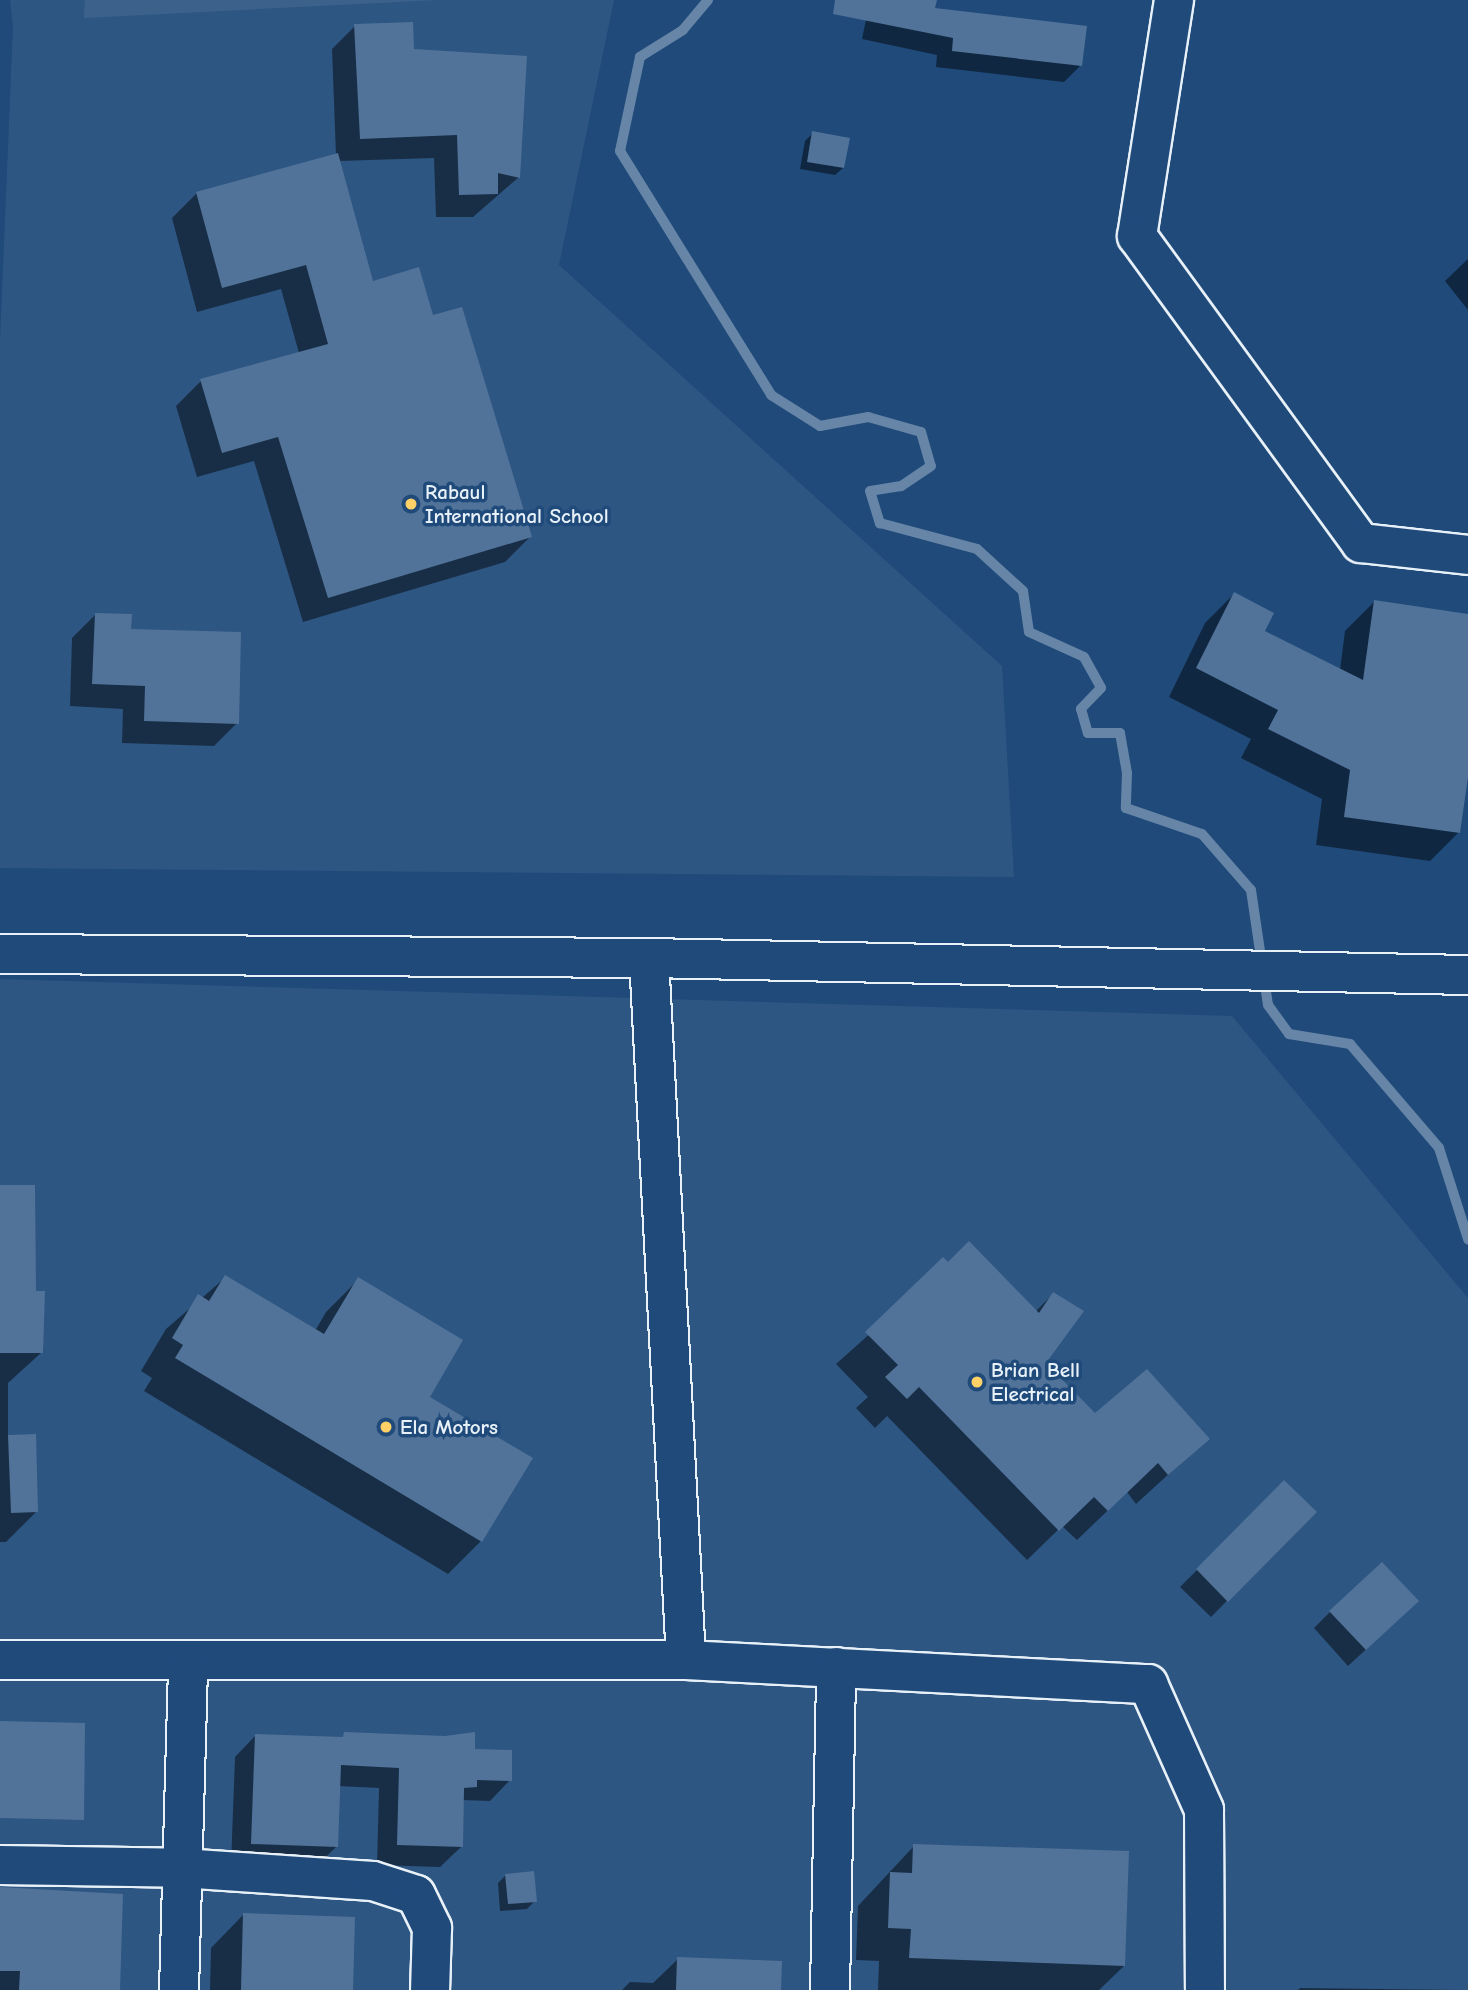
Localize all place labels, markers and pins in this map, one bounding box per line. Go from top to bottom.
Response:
place label: Rabaul International School [425,479,609,529]
marker: Rabaul International School [403,496,419,512]
place label: Brian Bell Electrical [991,1357,1080,1407]
marker: Brian Bell Electrical [969,1374,985,1390]
place label: Ela Motors [400,1414,498,1440]
marker: Ela Motors [378,1419,394,1435]

